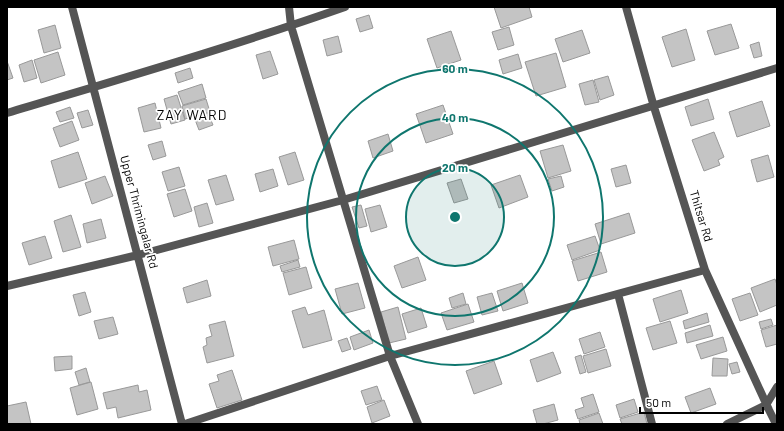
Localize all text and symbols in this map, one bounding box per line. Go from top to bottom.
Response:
text: 60 m [442,61,468,75]
district label: ZAY WARD [157,106,227,123]
text: 40 m [442,110,468,124]
street label: Upper Thrimingalar Rd [118,154,162,270]
text: 20 m [442,160,468,174]
street label: Thitsar Rd [687,188,716,243]
centre of rings [448,210,462,224]
scale bar [640,389,763,415]
text: 50 m [646,395,671,409]

